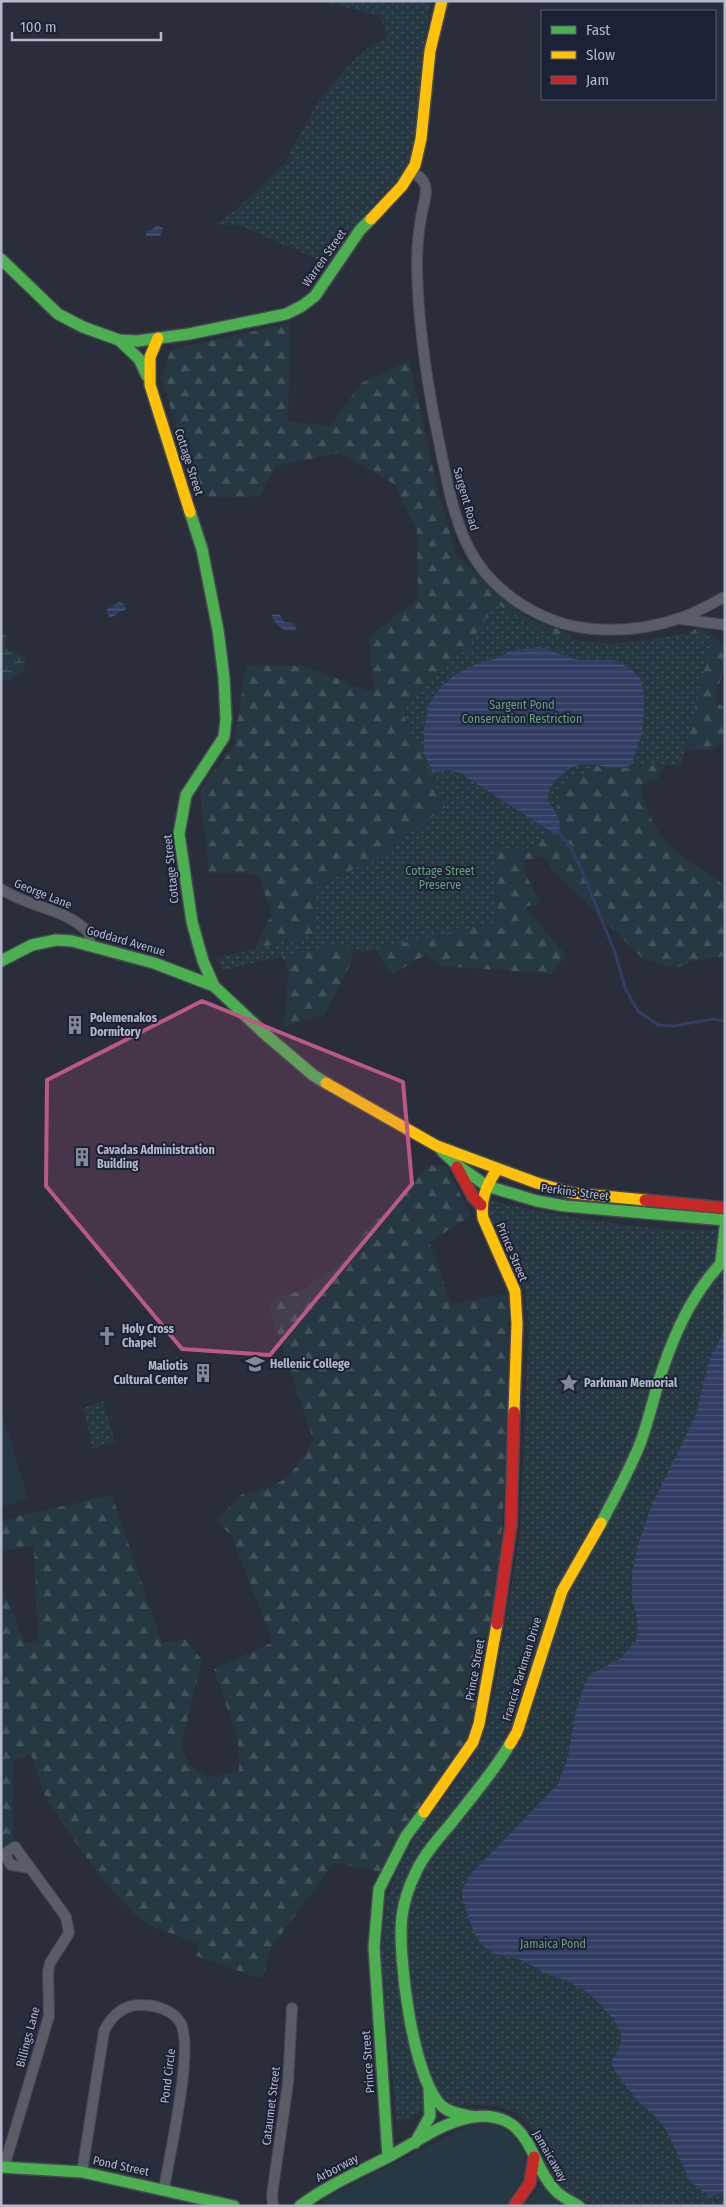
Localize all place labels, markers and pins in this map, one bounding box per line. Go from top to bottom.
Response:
place label: Polemenakos Dormitory [90,1011,158,1039]
building icon: Polemenakos Dormitory [64,1014,86,1036]
place label: Cavadas Administration Building [97,1143,215,1171]
building icon: Cavadas Administration Building [71,1146,93,1168]
place label: Holy Cross Chapel [122,1322,175,1350]
church icon: Holy Cross Chapel [96,1325,118,1347]
school or university icon: Hellenic College [244,1353,266,1375]
place label: Hellenic College [270,1357,350,1371]
place label: Maliotis Cultural Center [113,1359,189,1387]
building icon: Maliotis Cultural Center [192,1362,214,1384]
place icon: Parkman Memorial [558,1372,580,1394]
place label: Parkman Memorial [584,1376,678,1390]

